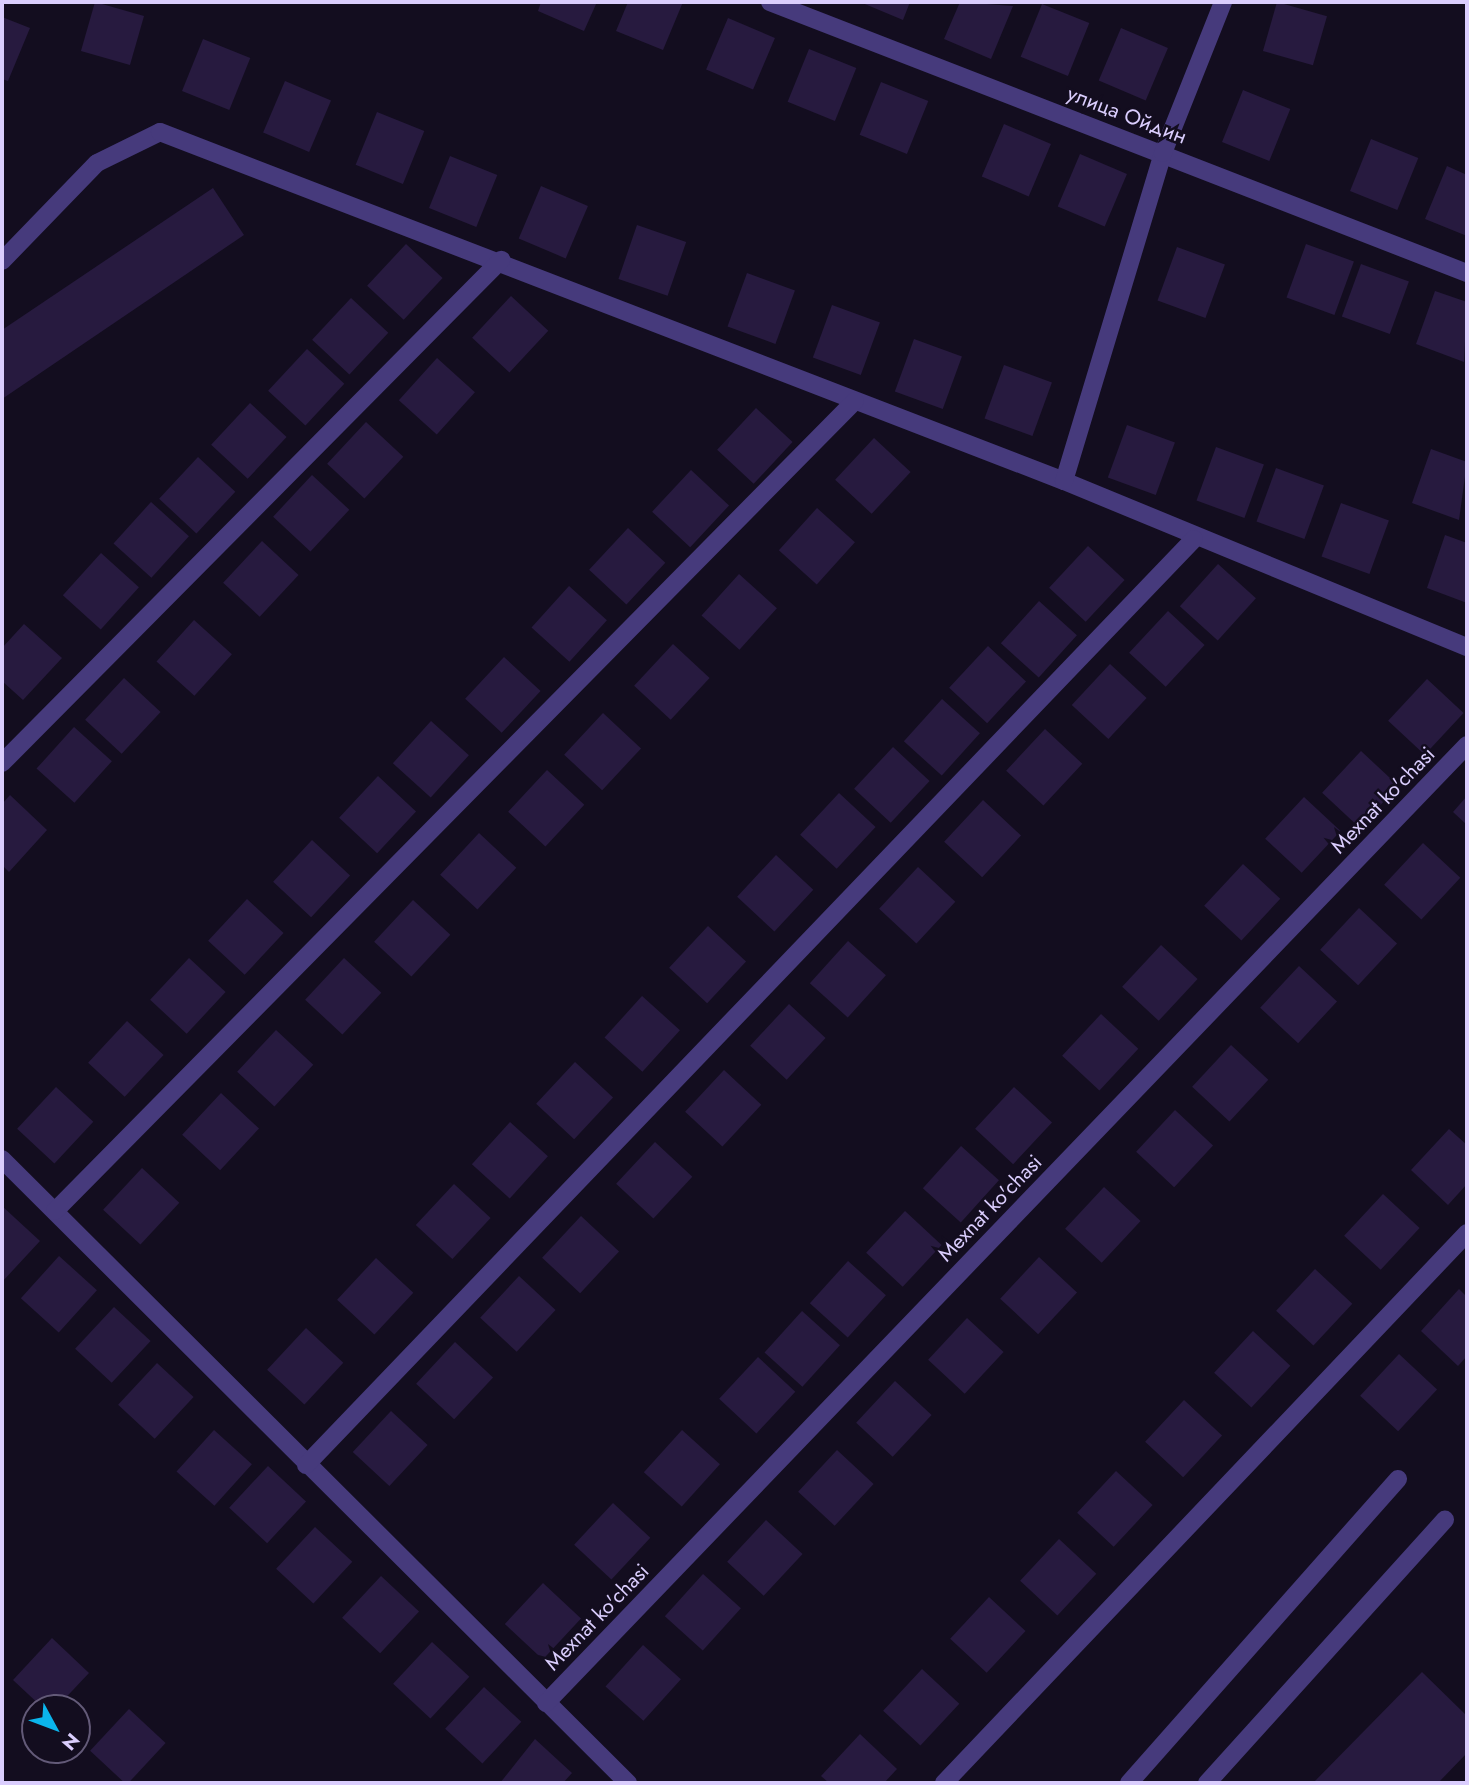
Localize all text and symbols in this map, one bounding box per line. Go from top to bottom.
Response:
street label: улица Ойдин [1064,81,1190,149]
street label: Mexnat ko'chasi [1326,741,1440,859]
street label: Mexnat ko'chasi [933,1149,1047,1267]
street label: Mexnat ko'chasi [540,1558,654,1676]
north arrow [21,1694,91,1764]
text: N [56,1727,86,1756]

